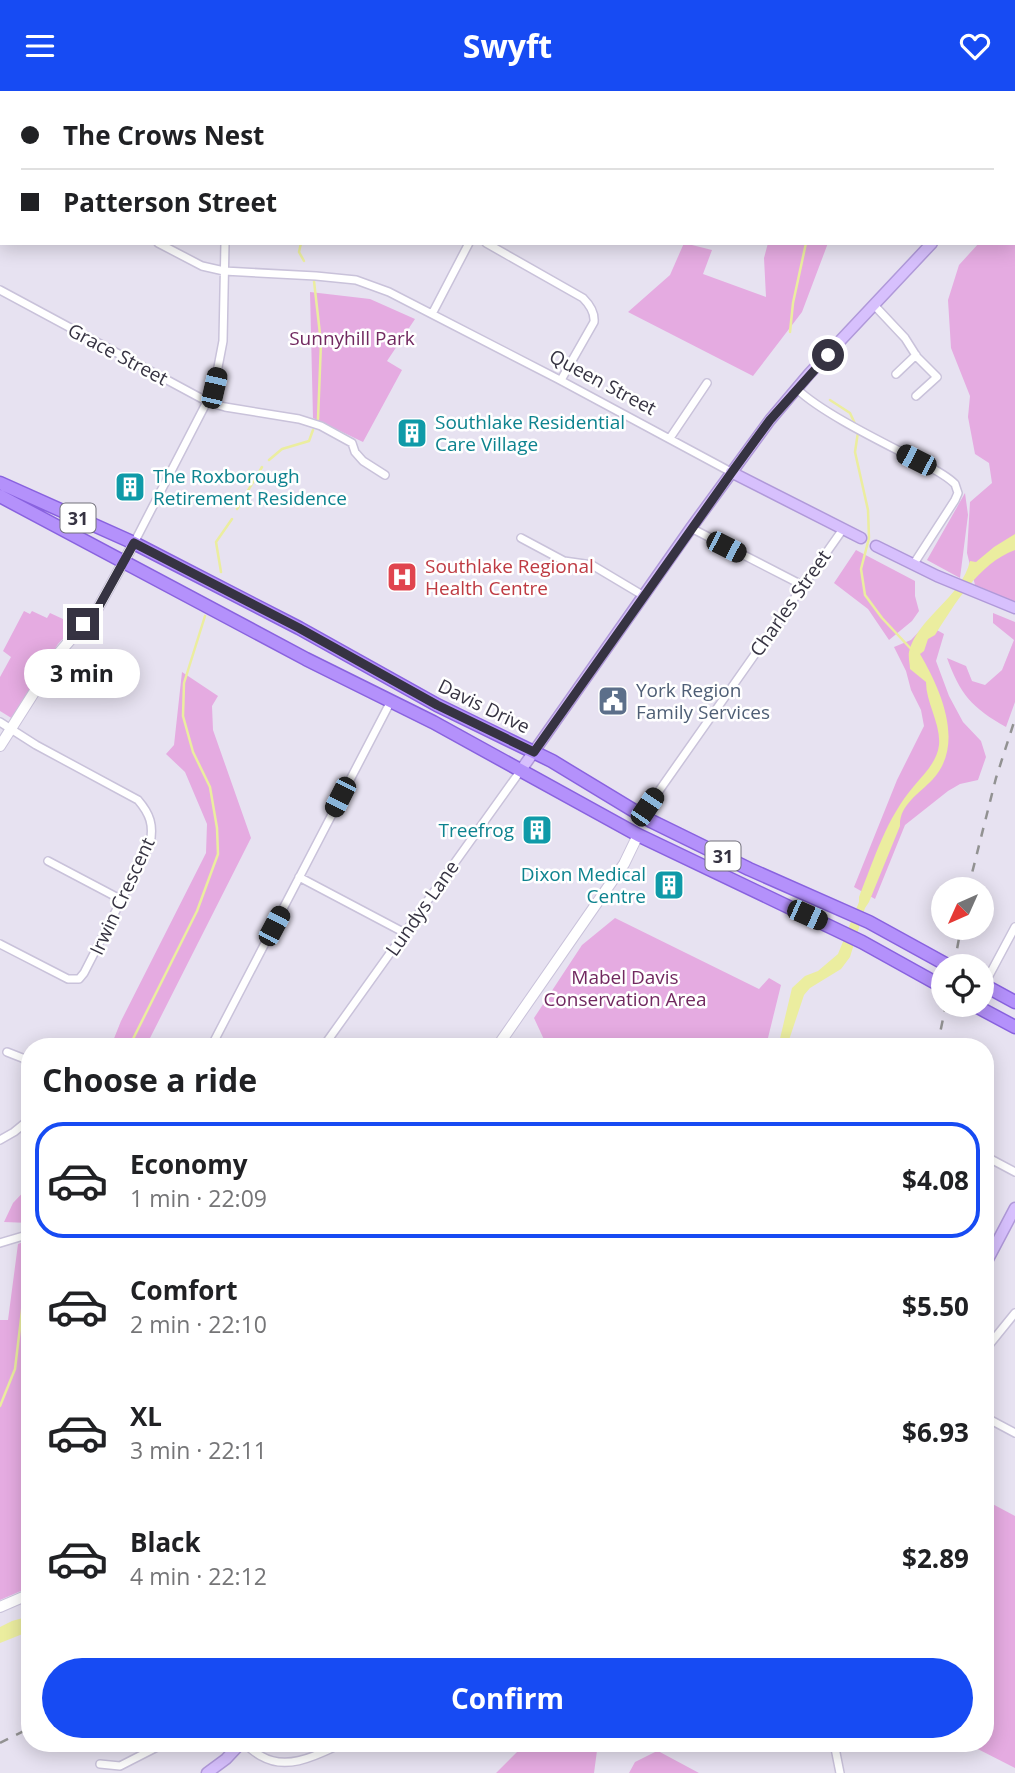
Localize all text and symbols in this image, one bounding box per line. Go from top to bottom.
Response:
text: Swyft [463,24,552,67]
icon: menu [21,27,59,65]
icon: heart [956,27,994,65]
text: The Crows Nest [63,117,264,153]
text: Patterson Street [63,184,277,220]
street label: Grace Street [63,317,173,391]
park label: Sunnyhill Park [289,325,415,351]
route start [812,339,844,371]
street label: Queen Street [545,343,661,421]
car [200,365,229,411]
place label: Southlake Residential Care Village [435,409,625,457]
building icon: Southlake Residential Care Village [395,416,429,450]
car [893,441,940,479]
place label: The Roxborough Retirement Residence [153,463,347,511]
building icon: The Roxborough Retirement Residence [113,470,147,504]
road number: 31 [60,503,96,533]
car [703,528,750,566]
street label: Charles Street [744,544,836,661]
place label: Southlake Regional Health Centre [425,553,594,601]
hospital icon: Southlake Regional Health Centre [385,560,419,594]
route end [67,608,99,640]
callout: 3 min [25,649,141,697]
text: 3 min [50,657,114,689]
street label: Davis Drive [434,673,534,739]
place label: York Region Family Services [636,677,770,725]
public building icon: York Region Family Services [596,684,630,718]
car [322,774,359,820]
car [627,784,668,830]
building icon: Treefrog [520,813,554,847]
place label: Treefrog [439,817,514,843]
street label: Irwin Crescent [83,833,161,959]
road number: 31 [706,841,740,871]
street label: Lundys Lane [379,855,465,961]
place label: Dixon Medical Centre [521,861,646,909]
building icon: Dixon Medical Centre [652,868,686,902]
north arrow [931,877,994,940]
map controls [931,877,994,1017]
car [784,897,831,933]
car [255,903,294,949]
button: locate [931,954,994,1017]
park label: Mabel Davis Conservation Area [543,964,707,1012]
text: Choose a ride [42,1058,257,1101]
text: Economy [130,1146,248,1182]
icon: car [46,1149,109,1212]
text: $4.08 [902,1162,969,1198]
text: 1 min · 22:09 [130,1182,267,1214]
text: Comfort [130,1272,237,1308]
icon: car [46,1275,109,1338]
text: $5.50 [902,1288,969,1324]
text: 2 min · 22:10 [130,1308,267,1340]
text: XL [130,1398,162,1434]
icon: car [46,1401,109,1464]
text: $6.93 [902,1414,969,1450]
text: 3 min · 22:11 [130,1434,267,1466]
text: Black [130,1524,201,1560]
icon: car [46,1527,109,1590]
text: $2.89 [902,1540,969,1576]
text: 4 min · 22:12 [130,1560,267,1592]
button: Confirm [42,1658,973,1738]

